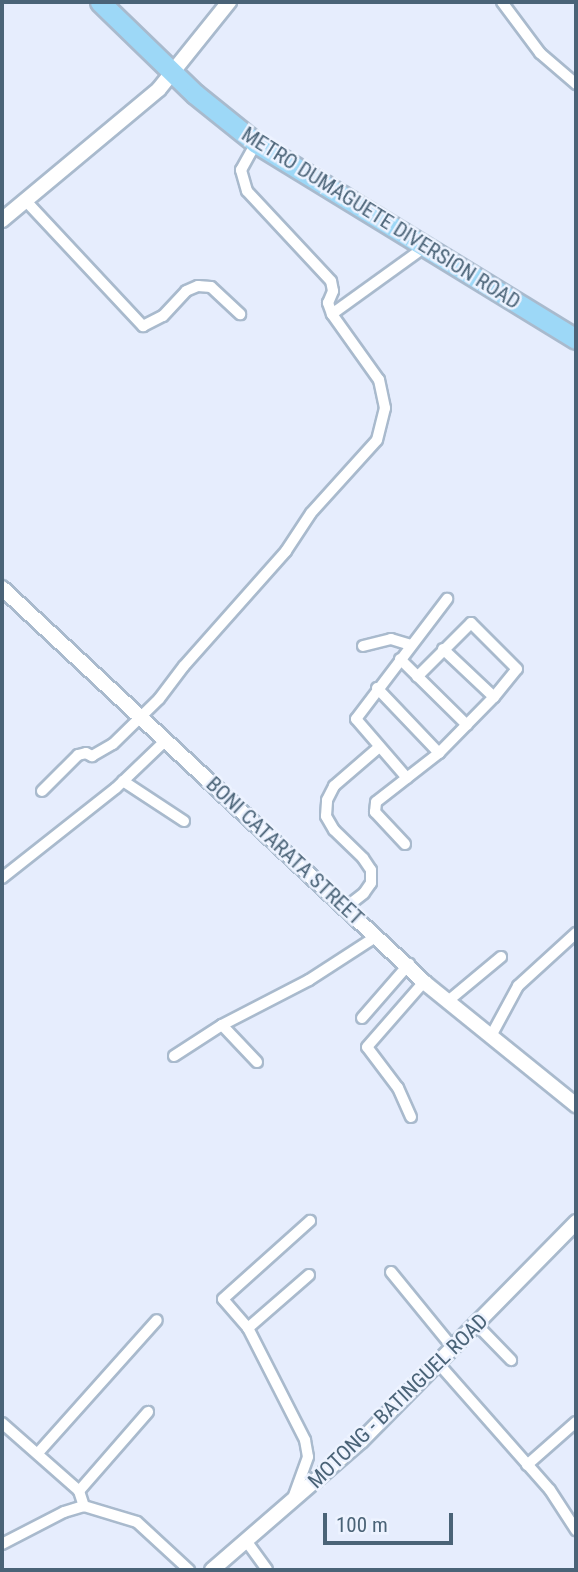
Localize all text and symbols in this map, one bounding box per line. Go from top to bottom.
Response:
street label: METRO DUMAGUETE DIVERSION ROAD [237,122,525,314]
street label: BONI CATARATA STREET [201,772,369,930]
street label: MOTONG - BATINGUEL ROAD [303,1308,493,1494]
scale bar [326,1498,456,1542]
text: 100 m [336,1513,388,1537]

